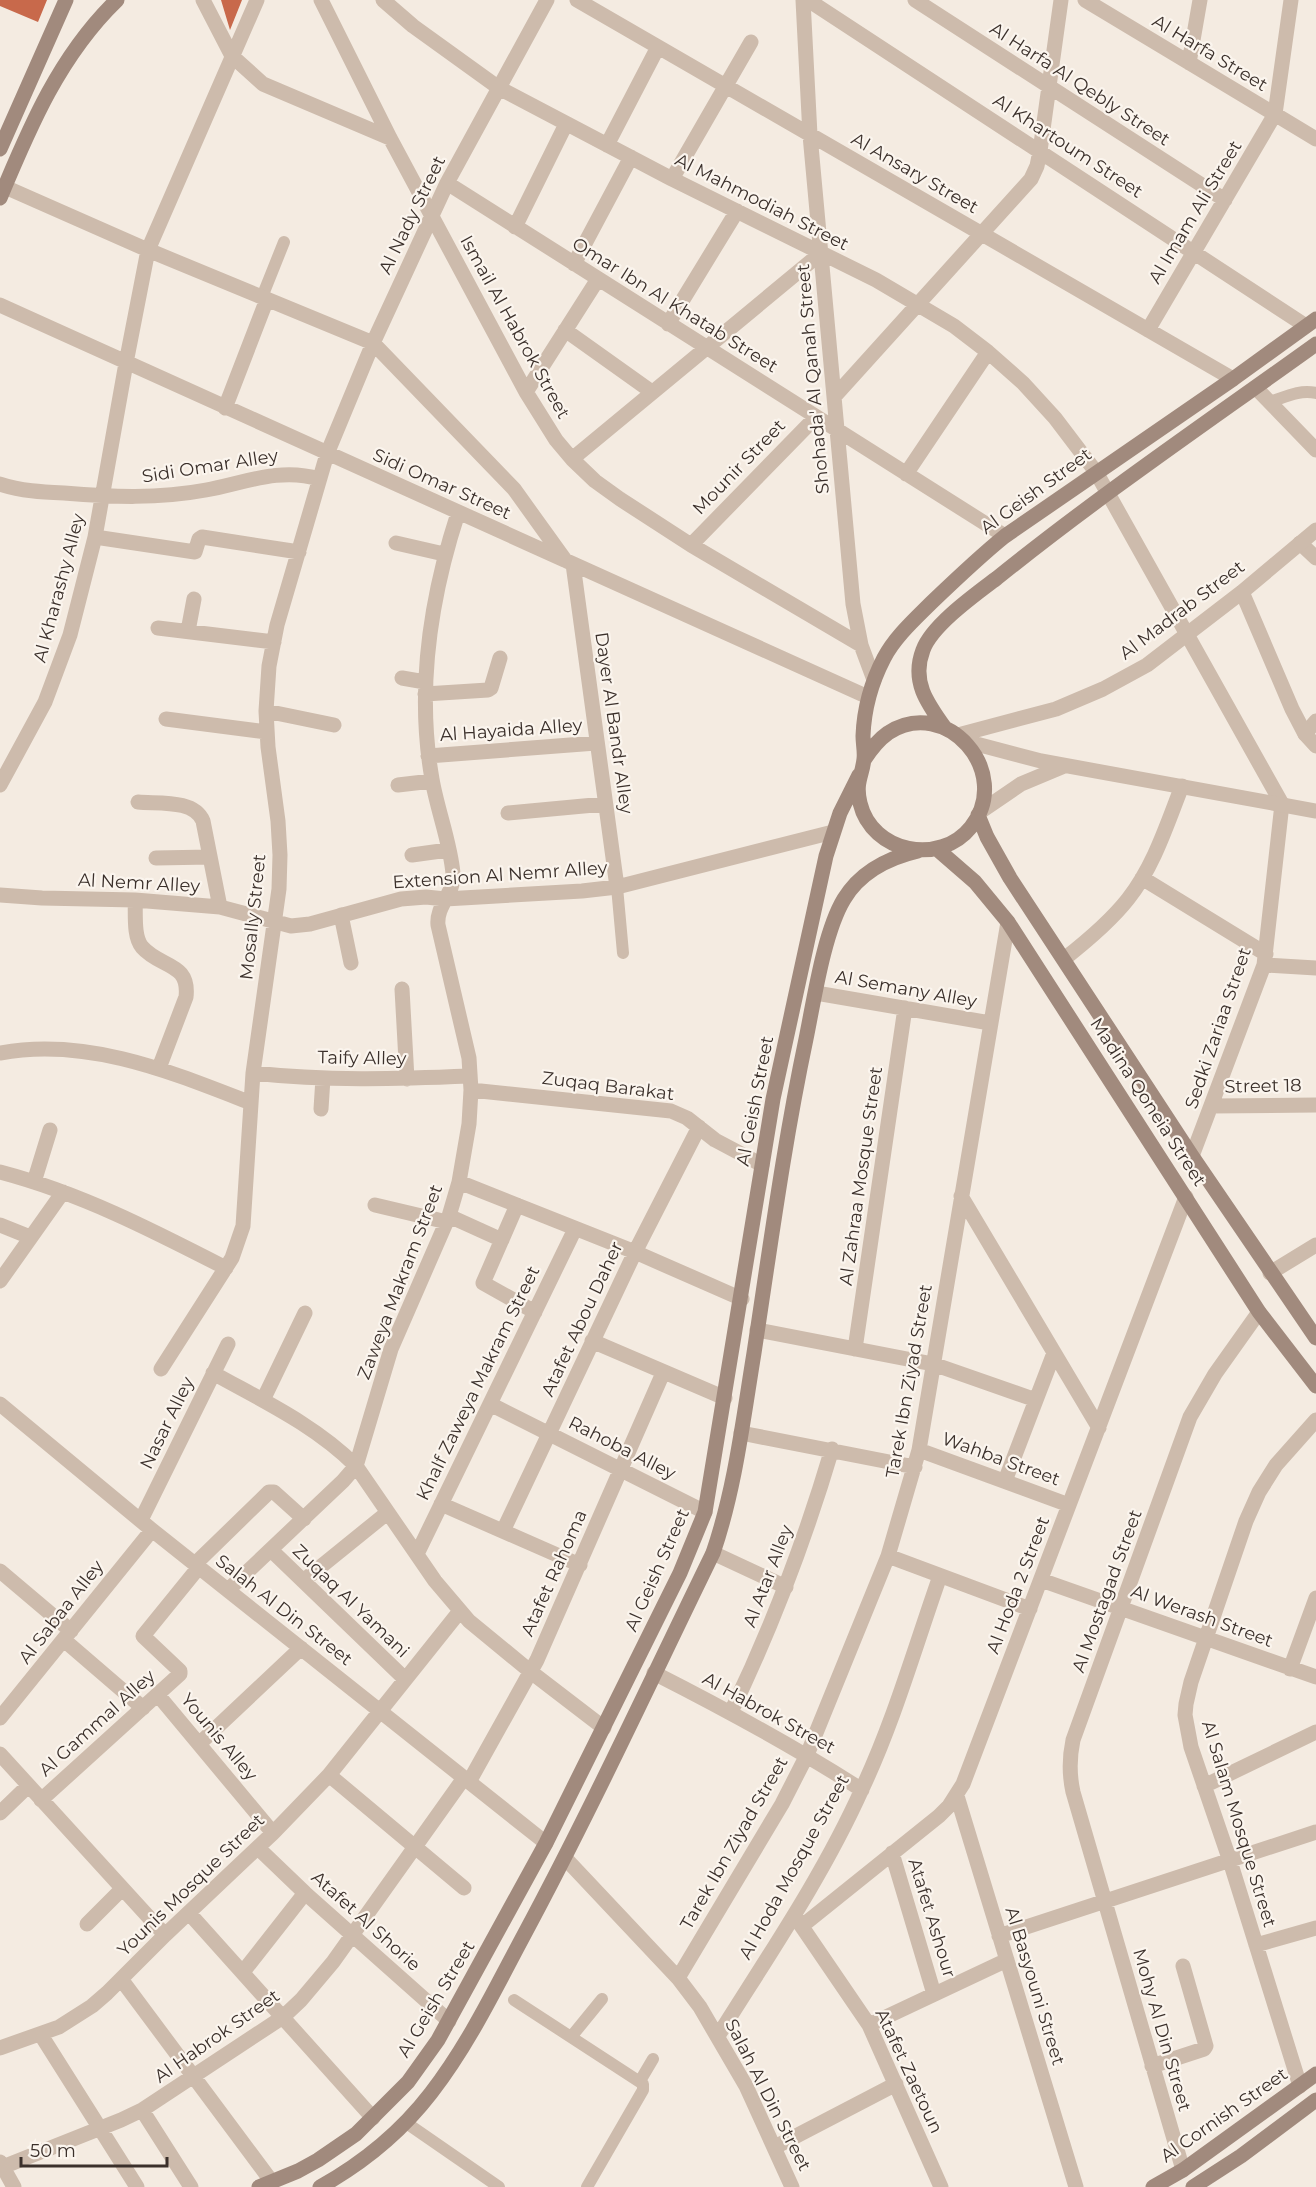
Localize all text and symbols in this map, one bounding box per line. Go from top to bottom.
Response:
street label: Al Harfa Street [1148,10,1272,96]
street label: Al Harfa Al Qebly Street [986,17,1174,151]
street label: Al Khartoum Street [989,89,1147,203]
street label: Al Ansary Street [848,128,982,218]
street label: Al Imam Ali Street [1144,136,1246,288]
street label: Al Mahmodiah Street [672,149,852,255]
street label: Al Nady Street [374,152,450,278]
street label: Ismail Al Habrok Street [455,231,575,423]
street label: Omar Ibn Al Khatab Street [568,233,782,377]
street label: Shohada' Al Qanah Street [792,263,834,495]
street label: Mounir Street [688,415,790,519]
street label: Al Geish Street [976,443,1096,539]
street label: Sidi Omar Alley [140,444,280,488]
street label: Sidi Omar Street [370,444,514,524]
street label: Al Kharashy Alley [29,511,90,665]
street label: Al Madrab Street [1115,556,1249,664]
street label: Dayer Al Bandr Alley [590,631,638,816]
street label: Al Hayaida Alley [439,714,583,746]
street label: Mosally Street [235,853,271,981]
street label: Extension Al Nemr Alley [392,857,608,893]
street label: Al Nemr Alley [77,869,201,897]
street label: Sedki Zariaa Street [1180,944,1256,1112]
street label: Al Semany Alley [833,966,979,1012]
street label: Madina Qoneia Street [1085,1014,1211,1190]
street label: Al Geish Street [732,1034,778,1168]
street label: Taify Alley [317,1046,407,1070]
street label: Al Zahraa Mosque Street [835,1065,887,1287]
street label: Zuqaq Barakat [541,1067,675,1105]
street label: Street 18 [1224,1074,1302,1098]
street label: Zaweya Makram Street [353,1181,447,1383]
street label: Atafet Abou Daher [536,1238,628,1400]
street label: Khalf Zaweya Makram Street [412,1262,544,1504]
street label: Tarek Ibn Ziyad Street [881,1283,937,1479]
street label: Nasar Alley [135,1373,199,1473]
street label: Rahoba Alley [565,1412,680,1485]
street label: Wahba Street [939,1428,1063,1490]
street label: Al Geish Street [620,1505,694,1635]
street label: Atafet Rahoma [516,1506,592,1640]
street label: Al Mostagad Street [1067,1507,1147,1675]
street label: Al Hoda 2 Street [982,1513,1054,1657]
street label: Al Atar Alley [738,1521,798,1630]
street label: Zuqaq Al Yamani [288,1540,414,1662]
street label: Salah Al Din Street [211,1550,357,1670]
street label: Al Sabaa Alley [14,1556,108,1668]
street label: Al Werash Street [1128,1580,1276,1652]
street label: Al Gammal Alley [34,1665,160,1781]
street label: Al Habrok Street [699,1667,839,1759]
street label: Younis Alley [176,1689,262,1785]
street label: Al Salam Mosque Street [1197,1718,1281,1930]
street label: Tarek Ibn Ziyad Street [675,1753,793,1933]
street label: Al Hoda Mosque Street [734,1771,854,1963]
street label: Younis Mosque Street [113,1809,269,1961]
street label: Atafet Ashour [903,1856,961,1980]
street label: Atafet Al Shorie [307,1866,425,1976]
street label: Al Basyouni Street [1000,1904,1070,2068]
street label: Al Geish Street [393,1937,479,2061]
street label: Mohy Al Din Street [1128,1946,1196,2114]
street label: Al Habrok Street [150,1985,284,2087]
street label: Atafet Zaetoun [871,2005,947,2137]
street label: Salah Al Din Street [720,2015,816,2175]
street label: Al Cornish Street [1156,2063,1292,2167]
scale bar [21,2130,166,2168]
text: 50 m [30,2140,76,2162]

